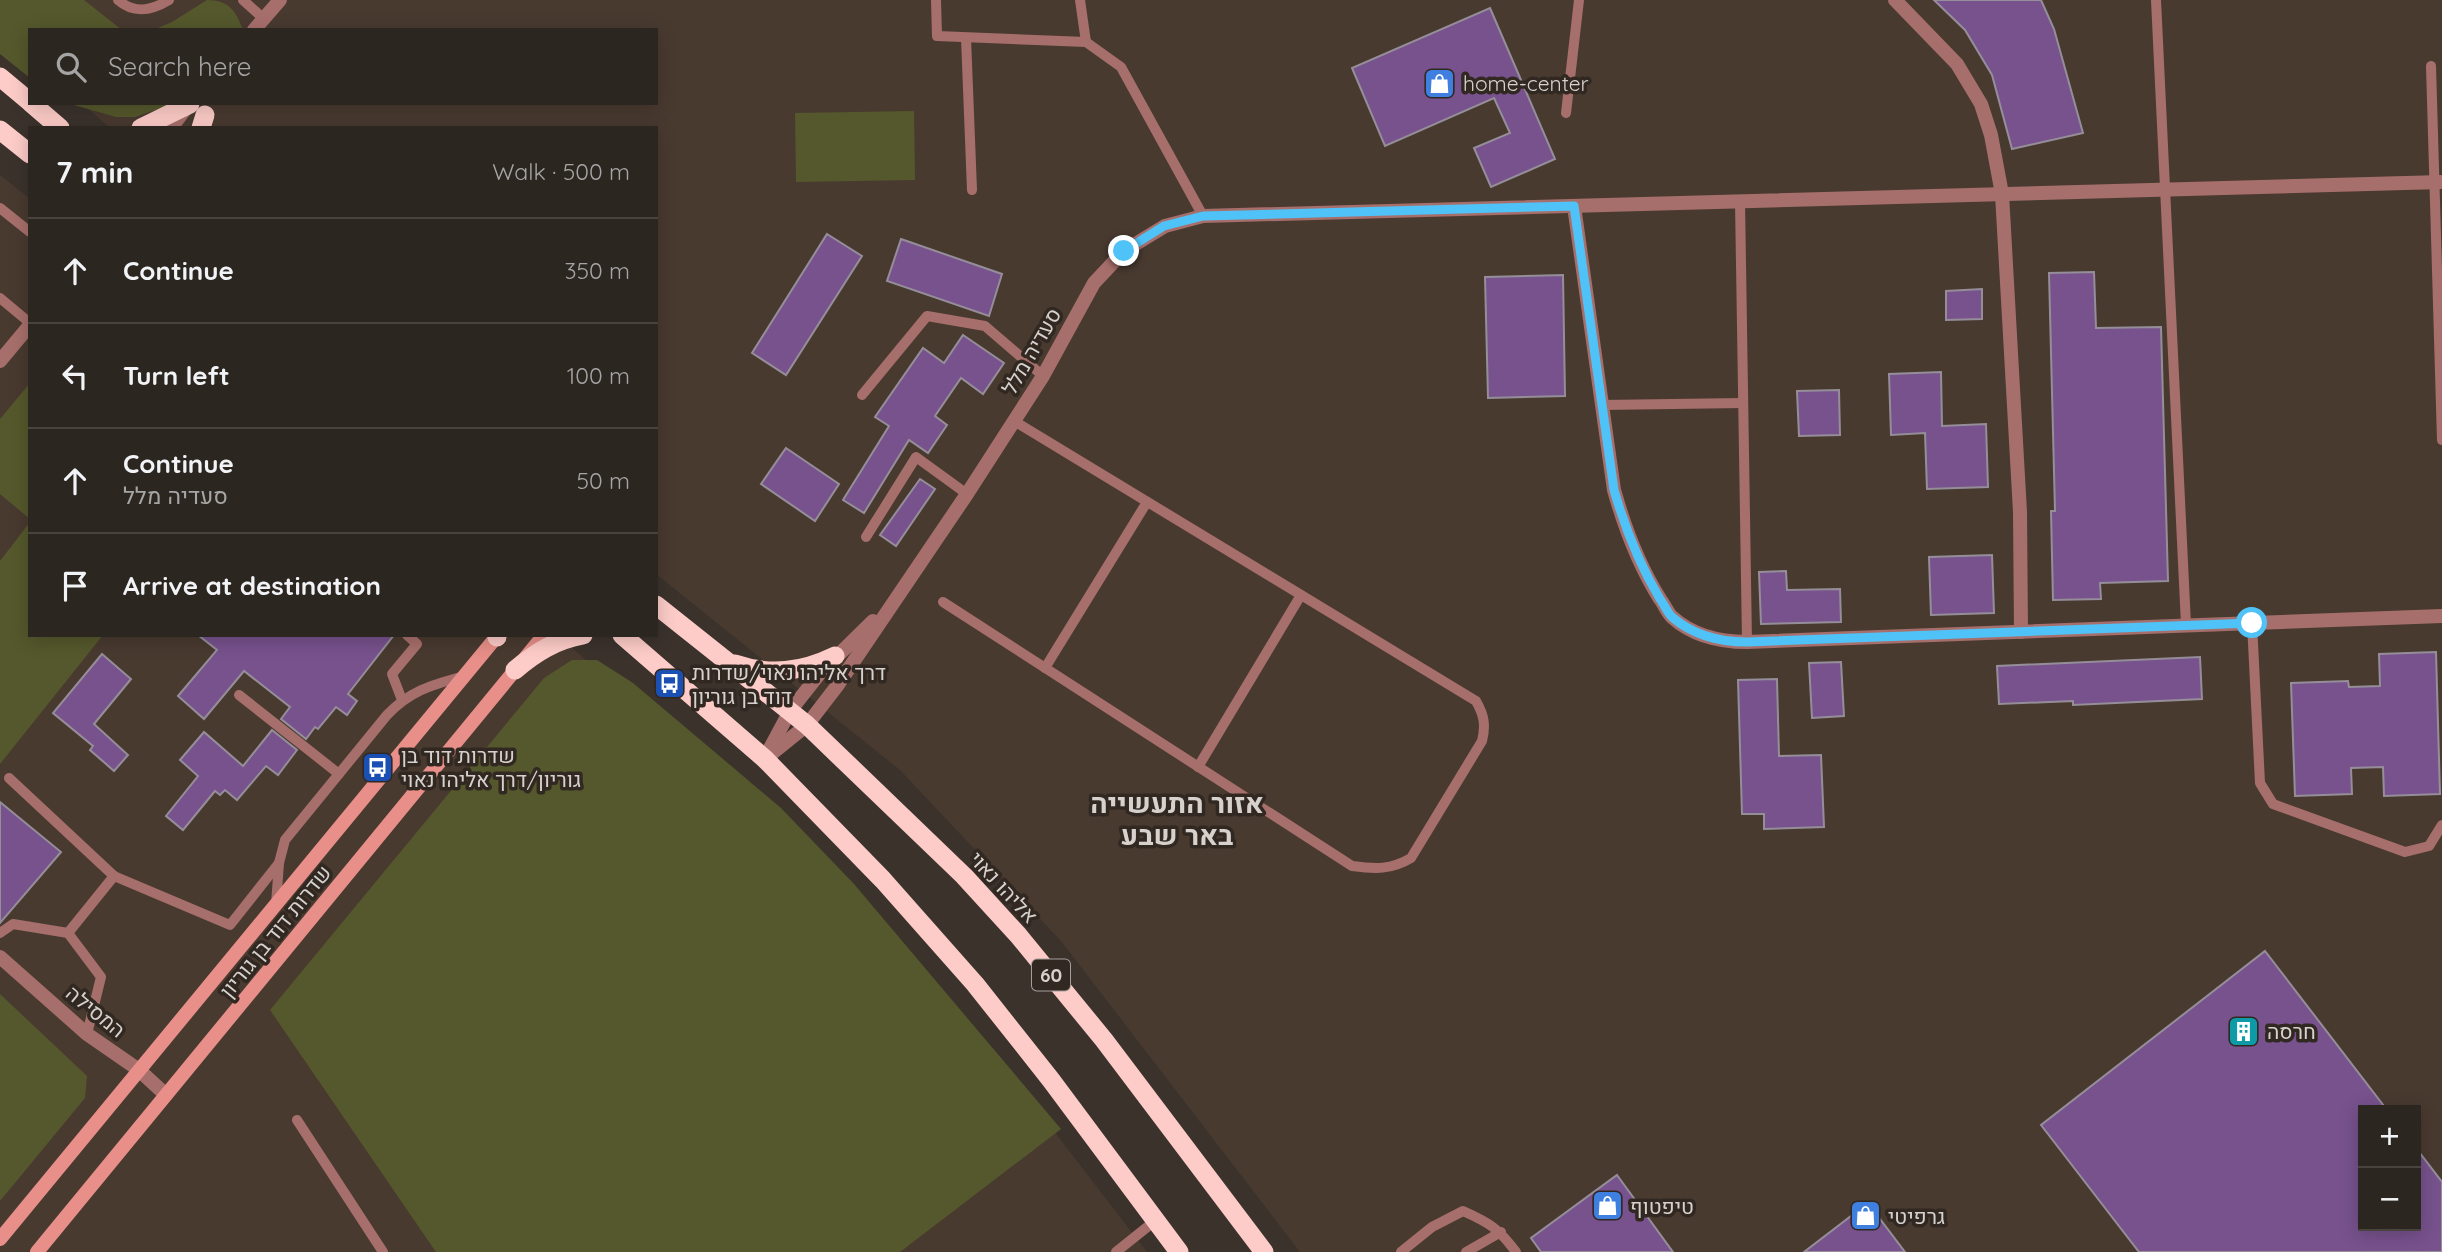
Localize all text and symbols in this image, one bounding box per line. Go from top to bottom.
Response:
search box [28,28,658,105]
icon: search [52,48,90,86]
text: Search here [108,50,252,83]
shop icon: home-center [1423,66,1457,100]
place label: home-center [1463,70,1589,96]
text: 7 min [56,153,134,191]
text: Walk · 500 m [492,157,630,186]
route end [1108,235,1139,266]
icon: ahead [56,252,94,290]
text: Continue [123,254,234,287]
text: 350 m [564,256,630,285]
street label: סעדיה מלל [996,303,1066,399]
icon: left [56,357,94,395]
text: Turn left [123,359,230,392]
text: 100 m [567,361,630,390]
text: Continue [123,447,234,480]
icon: ahead [56,462,94,500]
text: 50 m [577,466,630,495]
text: סעדיה מלל [123,481,228,510]
icon: arrive [56,567,94,605]
text: Arrive at destination [123,569,381,602]
route start [2236,607,2267,638]
place label: דרך אליהו נאוי/שדרות דוד בן גוריון [692,659,886,709]
bus stop icon: דרך אליהו נאוי/שדרות דוד בן גוריון [652,667,686,701]
place label: שדרות דוד בן גוריון/דרך אליהו נאוי [401,742,581,792]
bus stop icon: שדרות דוד בן גוריון/דרך אליהו נאוי [361,750,395,784]
district label: אזור התעשייה באר שבע [1090,785,1264,852]
street label: אליהו נאוי [964,846,1044,928]
street label: שדרות דוד בן גוריון [214,860,336,1002]
road number: 60 [1032,959,1070,990]
street label: המסילה [61,979,131,1043]
building icon: חרסה [2227,1014,2261,1048]
place label: חרסה [2267,1018,2316,1044]
map controls [2358,1105,2421,1231]
button: + [2358,1105,2421,1168]
button: − [2358,1168,2421,1231]
shop icon: טיפטוף [1590,1189,1624,1223]
place label: טיפטוף [1630,1193,1694,1219]
shop icon: גרפיטי [1848,1199,1882,1233]
place label: גרפיטי [1888,1203,1945,1229]

